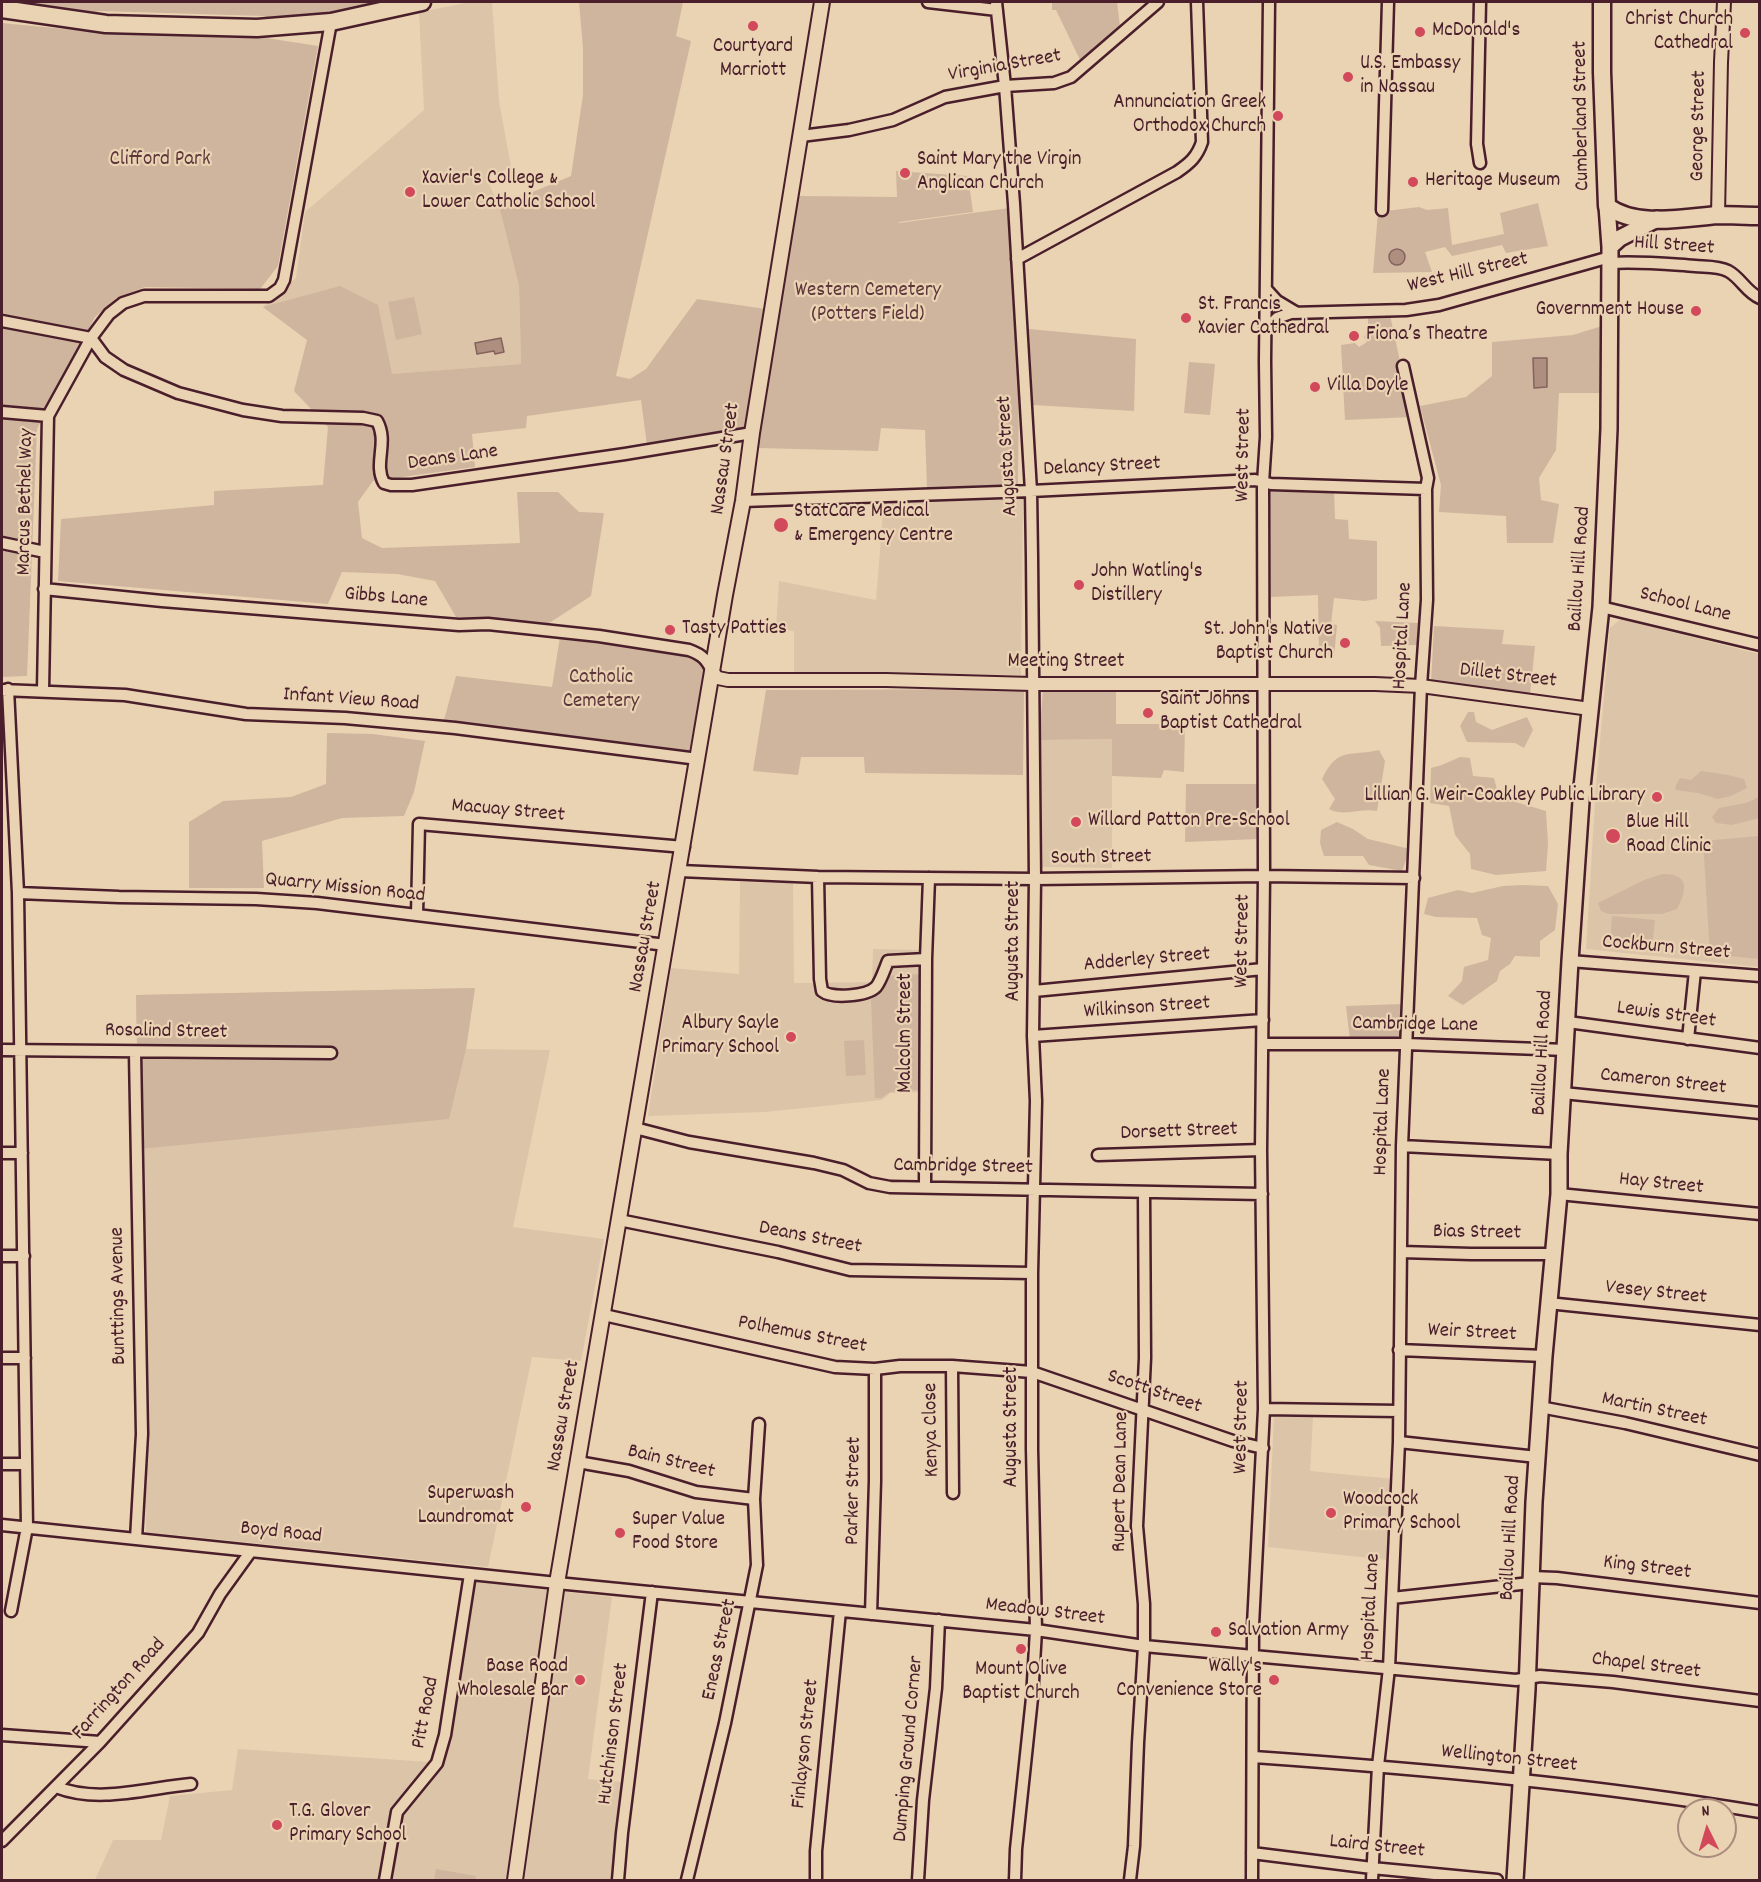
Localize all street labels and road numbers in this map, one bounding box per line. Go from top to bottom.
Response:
street label: Cumberland Street [1569,41,1597,191]
street label: Virginia Street [947,45,1063,89]
street label: George Street [1686,70,1714,182]
street label: Hill Street [1633,232,1715,262]
street label: West Hill Street [1405,248,1531,300]
street label: Augusta Street [993,395,1025,517]
street label: Nassau Street [707,401,747,517]
street label: West Street [1232,408,1258,502]
street label: Marcus Bethel Way [13,428,41,576]
street label: Deans Lane [406,440,500,478]
street label: Delancy Street [1043,452,1161,484]
street label: Baillou Hill Road [1564,506,1598,632]
street label: Hospital Lane [1389,582,1419,690]
street label: Gibbs Lane [343,583,429,615]
street label: School Lane [1637,583,1733,629]
street label: Meeting Street [1007,650,1125,676]
street label: Dillet Street [1458,659,1558,695]
street label: Infant View Road [282,684,420,718]
street label: Macuay Street [450,794,566,830]
street label: South Street [1050,846,1152,872]
street label: Quarry Mission Road [264,868,426,910]
street label: Nassau Street [625,879,669,995]
street label: Augusta Street [1002,880,1028,1002]
street label: West Street [1231,894,1257,988]
street label: Cockburn Street [1601,931,1731,967]
street label: Adderley Street [1083,943,1211,979]
street label: Malcolm Street [894,973,920,1093]
street label: Baillou Hill Road [1528,990,1560,1116]
street label: Wilkinson Street [1083,992,1211,1026]
street label: Lewis Street [1615,997,1717,1035]
street label: Cambridge Lane [1352,1012,1478,1040]
street label: Rosalind Street [105,1019,227,1047]
street label: Cameron Street [1599,1064,1727,1102]
street label: Hospital Lane [1370,1068,1398,1176]
street label: Dorsett Street [1120,1118,1238,1148]
street label: Cambridge Street [893,1154,1033,1182]
street label: Hay Street [1617,1168,1705,1202]
street label: Deans Street [756,1217,864,1261]
street label: Bias Street [1433,1221,1521,1247]
street label: Bunttings Avenue [106,1227,134,1365]
street label: Vesey Street [1604,1276,1708,1312]
street label: Polhemus Street [735,1311,869,1361]
street label: Weir Street [1427,1319,1517,1349]
street label: Nassau Street [543,1358,587,1474]
street label: Scott Street [1103,1365,1205,1421]
street label: Augusta Street [1000,1366,1026,1488]
street label: West Street [1230,1380,1256,1474]
street label: Kenya Close [920,1382,946,1478]
street label: Martin Street [1599,1388,1709,1434]
street label: Rupert Dean Lane [1108,1412,1136,1552]
street label: Parker Street [841,1436,869,1546]
street label: Bain Street [625,1440,717,1486]
street label: Baillou Hill Road [1496,1475,1528,1601]
street label: Boyd Road [239,1517,323,1551]
street label: King Street [1602,1551,1692,1587]
street label: Hospital Lane [1357,1553,1387,1661]
street label: Meadow Street [984,1593,1106,1633]
street label: Eneas Street [698,1597,744,1703]
street label: Farrington Road [68,1634,172,1746]
street label: Chapel Street [1590,1648,1702,1686]
street label: Dumping Ground Corner [889,1655,931,1843]
street label: Hutchinson Street [594,1662,636,1806]
street label: Pitt Road [408,1675,446,1751]
street label: Finlayson Street [788,1678,826,1810]
street label: Wellington Street [1440,1740,1578,1780]
street label: Laird Street [1328,1830,1426,1866]

